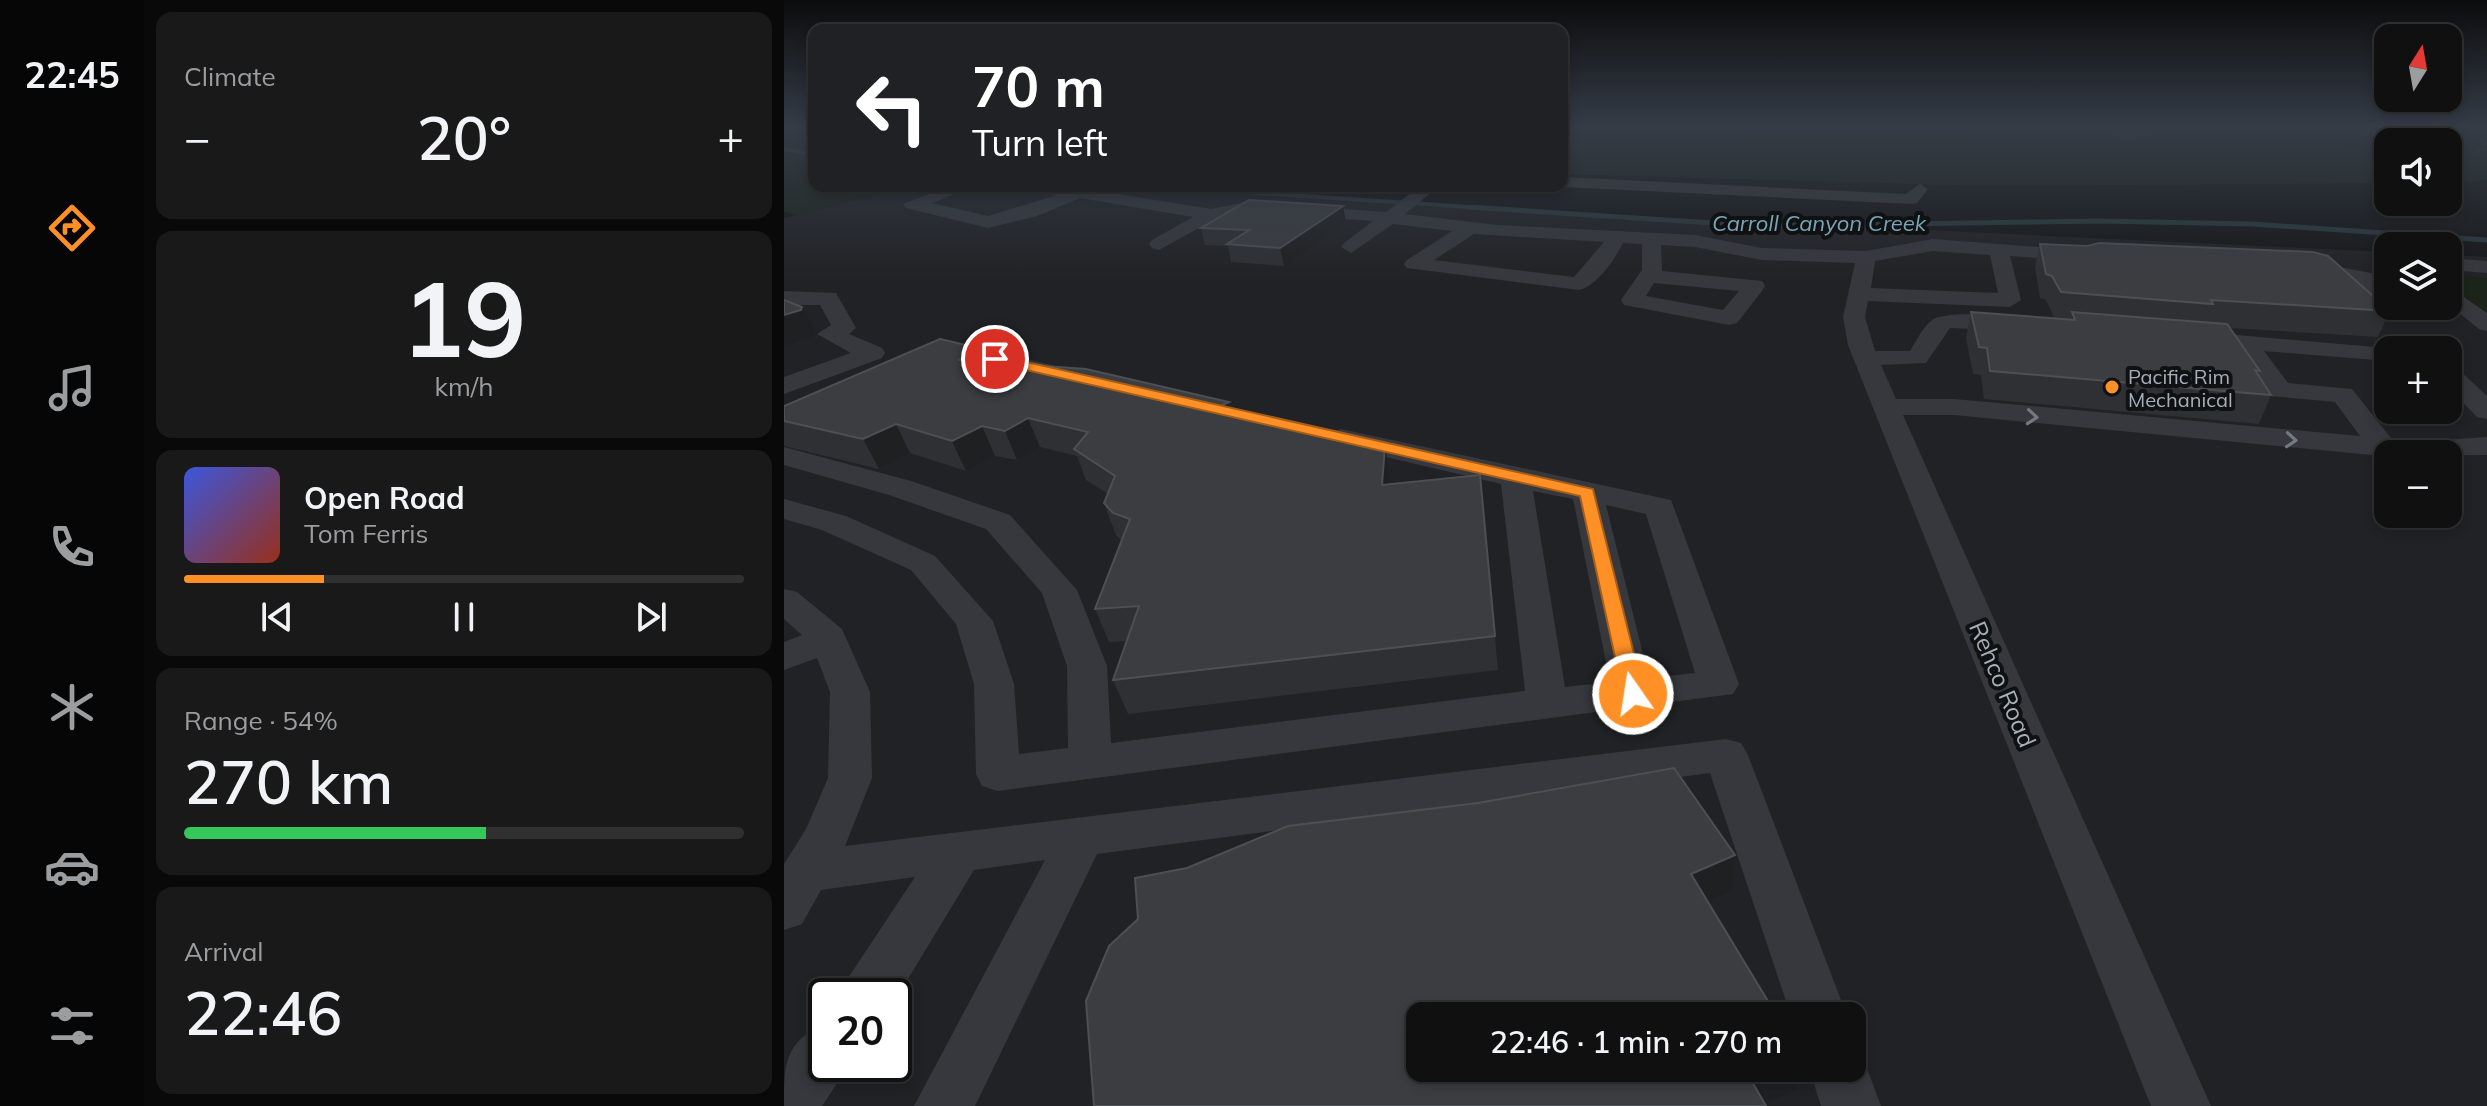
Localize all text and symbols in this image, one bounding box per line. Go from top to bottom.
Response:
north arrow [2374,24,2462,112]
map controls [2374,24,2462,528]
text: 70 m [972,51,1105,121]
text: 22:45 [24,52,120,97]
icon: left [840,56,944,160]
text: Climate [184,60,276,93]
text: 20° [417,100,511,175]
text: − [184,110,210,165]
text: + [718,110,744,165]
text: Turn left [972,120,1108,165]
button: sound [2374,128,2462,216]
icon: directions [44,200,100,256]
water label: Carroll Canyon Creek [1712,209,1927,237]
button: layers [2374,232,2462,320]
text: 19 [402,252,526,383]
pin [961,325,1029,393]
button: + [2374,336,2462,424]
icon: arrive [973,337,1017,381]
icon: music [44,360,100,416]
place label: Pacific Rim Mechanical [2128,364,2233,412]
text: km/h [435,370,493,403]
marker: Pacific Rim Mechanical [2103,378,2121,396]
one-way arrow [2026,408,2039,425]
one-way arrow [2285,431,2298,448]
button: − [2374,440,2462,528]
text: Open Road [304,479,465,517]
text: Tom Ferris [304,517,428,550]
icon: phone [44,519,100,575]
icon: previous [255,595,299,639]
icon: pause [442,595,486,639]
icon: next [629,595,673,639]
street label: Rehco Road [1963,617,2043,751]
position arrow [1591,652,1675,736]
icon: climate [44,679,100,735]
text: Range · 54% [184,704,338,737]
text: 270 km [184,744,393,819]
icon: car [44,839,100,895]
text: Arrival [184,935,264,968]
text: 22:46 [184,975,342,1050]
speed limit sign: 20 [808,978,912,1082]
icon: filters [44,998,100,1054]
text: 22:46 · 1 min · 270 m [1490,1023,1782,1061]

